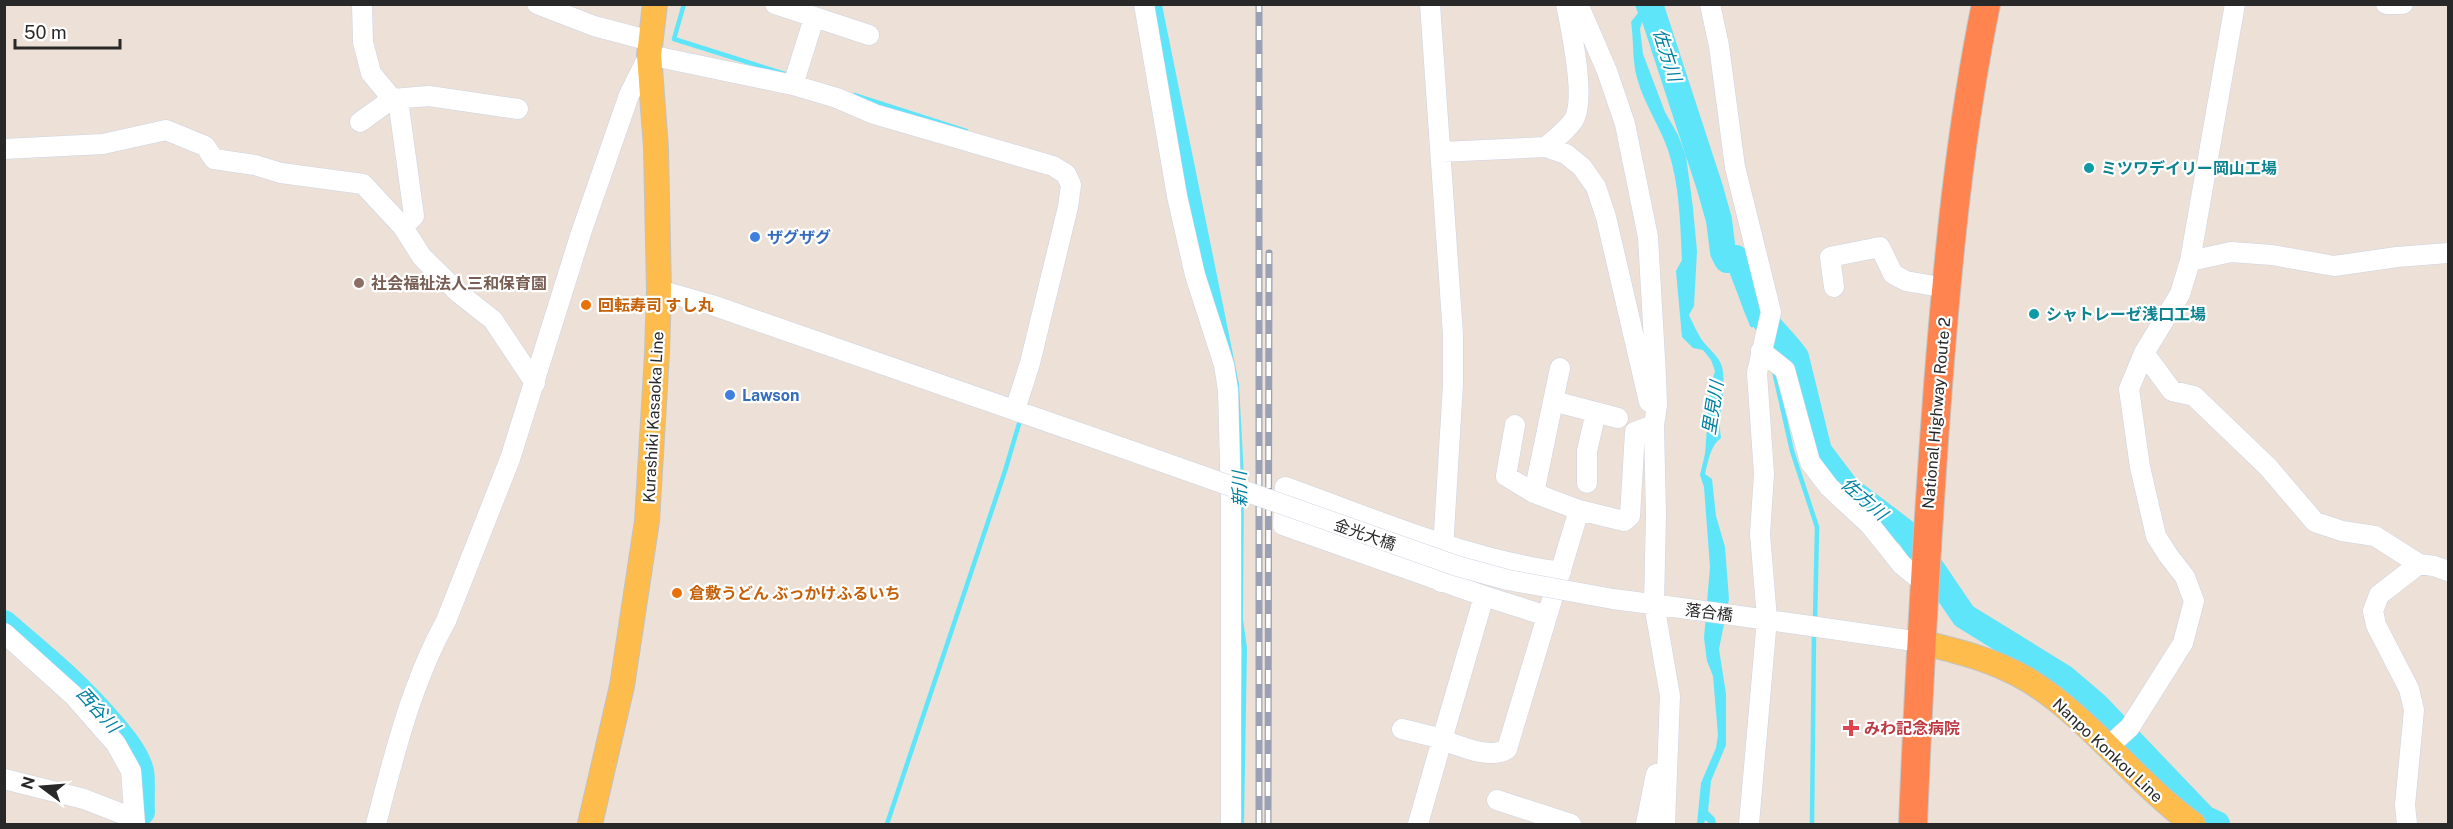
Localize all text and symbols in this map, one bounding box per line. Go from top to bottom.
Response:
scale bar [15,12,120,50]
text: 50 m [24,22,67,43]
water label: 佐方川 [1649,26,1686,86]
place label: ミツワデイリー岡山工場 [2101,159,2277,178]
marker: ミツワデイリー岡山工場 [2082,161,2096,175]
place label: ザグザグ [767,228,831,247]
marker: ザグザグ [748,230,762,244]
place label: 社会福祉法人三和保育園 [371,274,547,293]
marker: 社会福祉法人三和保育園 [352,276,366,290]
place label: 回転寿司 すし丸 [598,296,714,315]
marker: 回転寿司 すし丸 [579,298,593,312]
place label: シャトレーゼ浅口工場 [2046,305,2206,324]
marker: シャトレーゼ浅口工場 [2027,307,2041,321]
street label: National Highway Route 2 [1919,316,1954,510]
street label: Kurashiki Kasaoka Line [640,331,667,503]
water label: 里見川 [1698,378,1727,436]
place label: Lawson [742,386,799,405]
marker: Lawson [723,388,737,402]
water label: 新川 [1229,469,1250,507]
water label: 佐方川 [1837,473,1893,526]
street label: 金光大橋 [1331,515,1398,554]
place label: 倉敷うどん ぶっかけふるいち [689,584,901,603]
marker: 倉敷うどん ぶっかけふるいち [670,586,684,600]
street label: 落合橋 [1684,600,1734,625]
water label: 西谷川 [73,683,126,738]
street label: Nanpo Konkou Line [2049,694,2167,806]
marker: みわ記念病院 [1842,719,1860,737]
place label: みわ記念病院 [1864,719,1960,738]
north arrow [12,757,72,817]
text: N [17,774,39,792]

